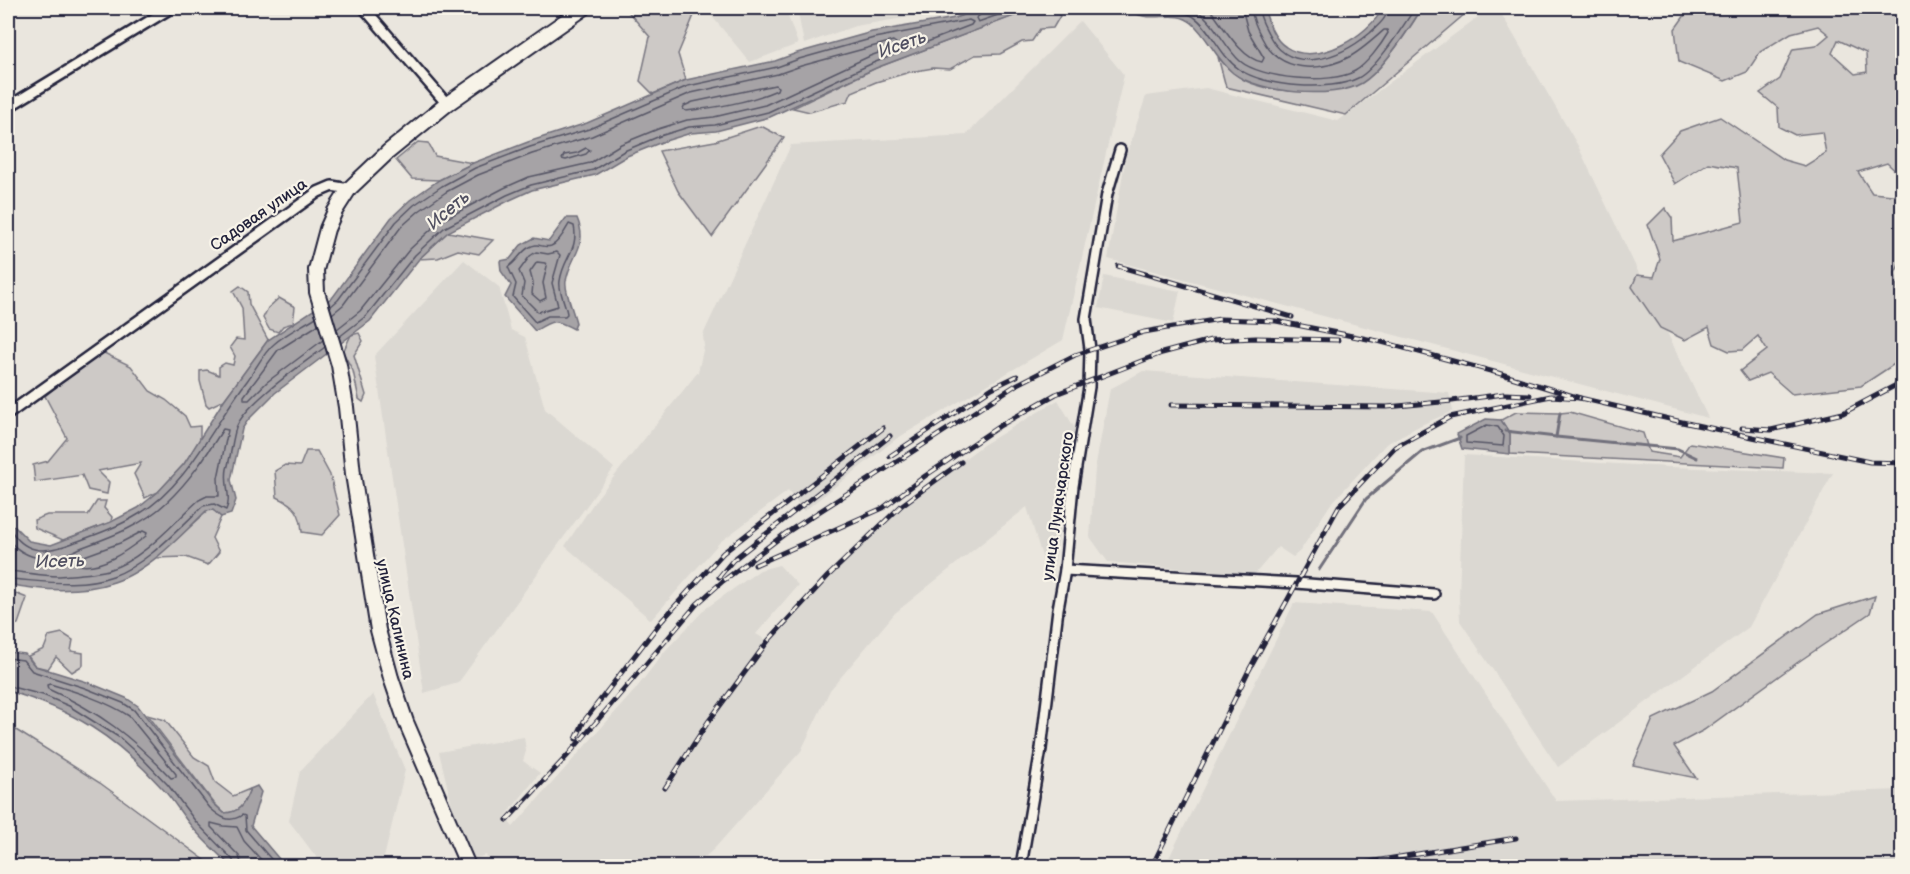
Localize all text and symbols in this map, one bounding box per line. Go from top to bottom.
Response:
water label: Исеть [875,26,929,62]
street label: Садовая улица [207,175,311,256]
water label: Исеть [423,186,474,234]
street label: улица Луначарского [1039,431,1078,582]
water label: Исеть [35,550,85,573]
street label: улица Калинина [371,557,418,682]

